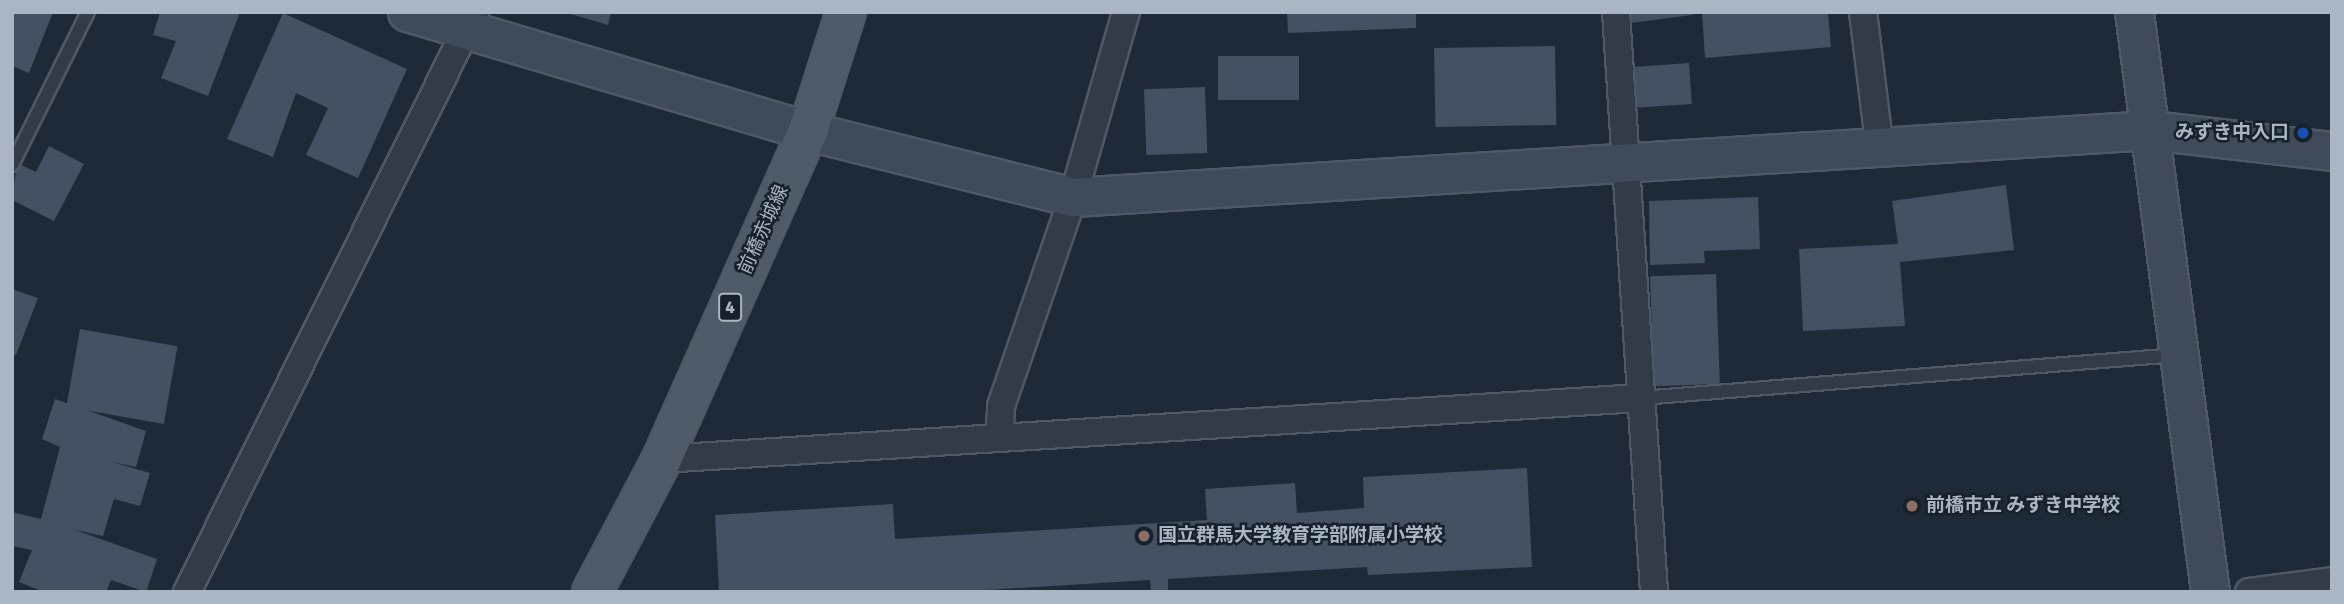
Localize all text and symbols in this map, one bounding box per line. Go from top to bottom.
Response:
place label: みずき中入口 [2175,122,2289,144]
marker: みずき中入口 [2295,125,2311,141]
street label: 前橋赤城線 [734,182,794,278]
road number: 4 [718,292,742,321]
place label: 前橋市立 みずき中学校 [1926,495,2120,517]
marker: 前橋市立 みずき中学校 [1904,498,1920,514]
place label: 国立群馬大学教育学部附属小学校 [1158,525,1443,547]
marker: 国立群馬大学教育学部附属小学校 [1136,528,1152,544]

